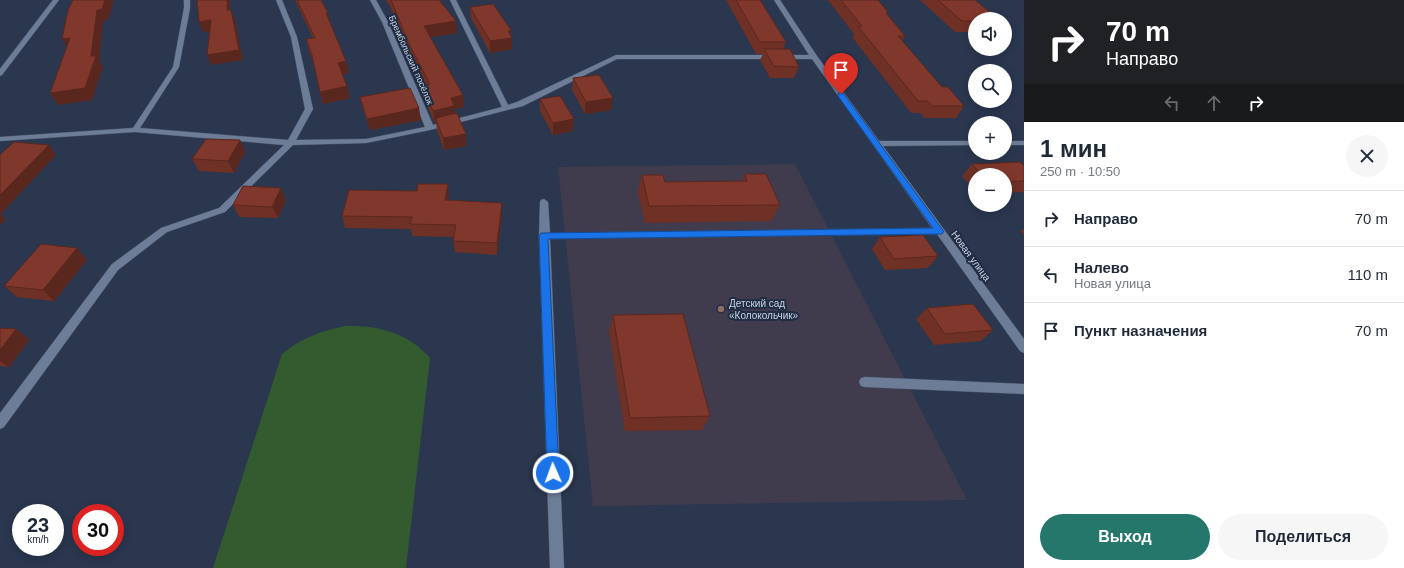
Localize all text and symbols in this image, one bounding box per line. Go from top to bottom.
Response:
map controls [968,12,1012,212]
button: sound [968,12,1012,56]
street label: Брембольский посёлок [387,14,435,106]
icon: right [1040,16,1092,68]
text: 70 m [1106,16,1170,47]
text: Направо [1106,49,1178,69]
pin [824,53,858,94]
icon: arrive [830,59,852,81]
button: search [968,64,1012,108]
icon: left [1161,92,1183,114]
icon: ahead [1203,92,1225,114]
icon: right [1245,92,1267,114]
button: + [968,116,1012,160]
text: 1 мин [1040,135,1107,162]
button: close [1346,135,1388,177]
text: 250 m · 10:50 [1040,164,1120,179]
button: − [968,168,1012,212]
icon: right [1040,208,1062,230]
text: Направо [1074,210,1138,227]
text: 70 m [1355,210,1388,227]
street label: Новая улица [949,229,993,284]
text: Налево [1074,259,1129,276]
icon: left [1040,264,1062,286]
text: 110 m [1347,266,1388,283]
text: Новая улица [1074,276,1151,291]
place label: Детский сад «Колокольчик» [729,298,799,321]
marker: Детский сад «Колокольчик» [716,304,726,314]
icon: arrive [1040,320,1062,342]
text: Пункт назначения [1074,322,1207,339]
text: 70 m [1355,322,1388,339]
position arrow [532,452,574,494]
speed limit sign: 30 [72,504,124,556]
text: 23 [27,514,49,536]
button: Выход [1040,514,1210,560]
button: Поделиться [1218,514,1388,560]
text: km/h [27,534,49,545]

